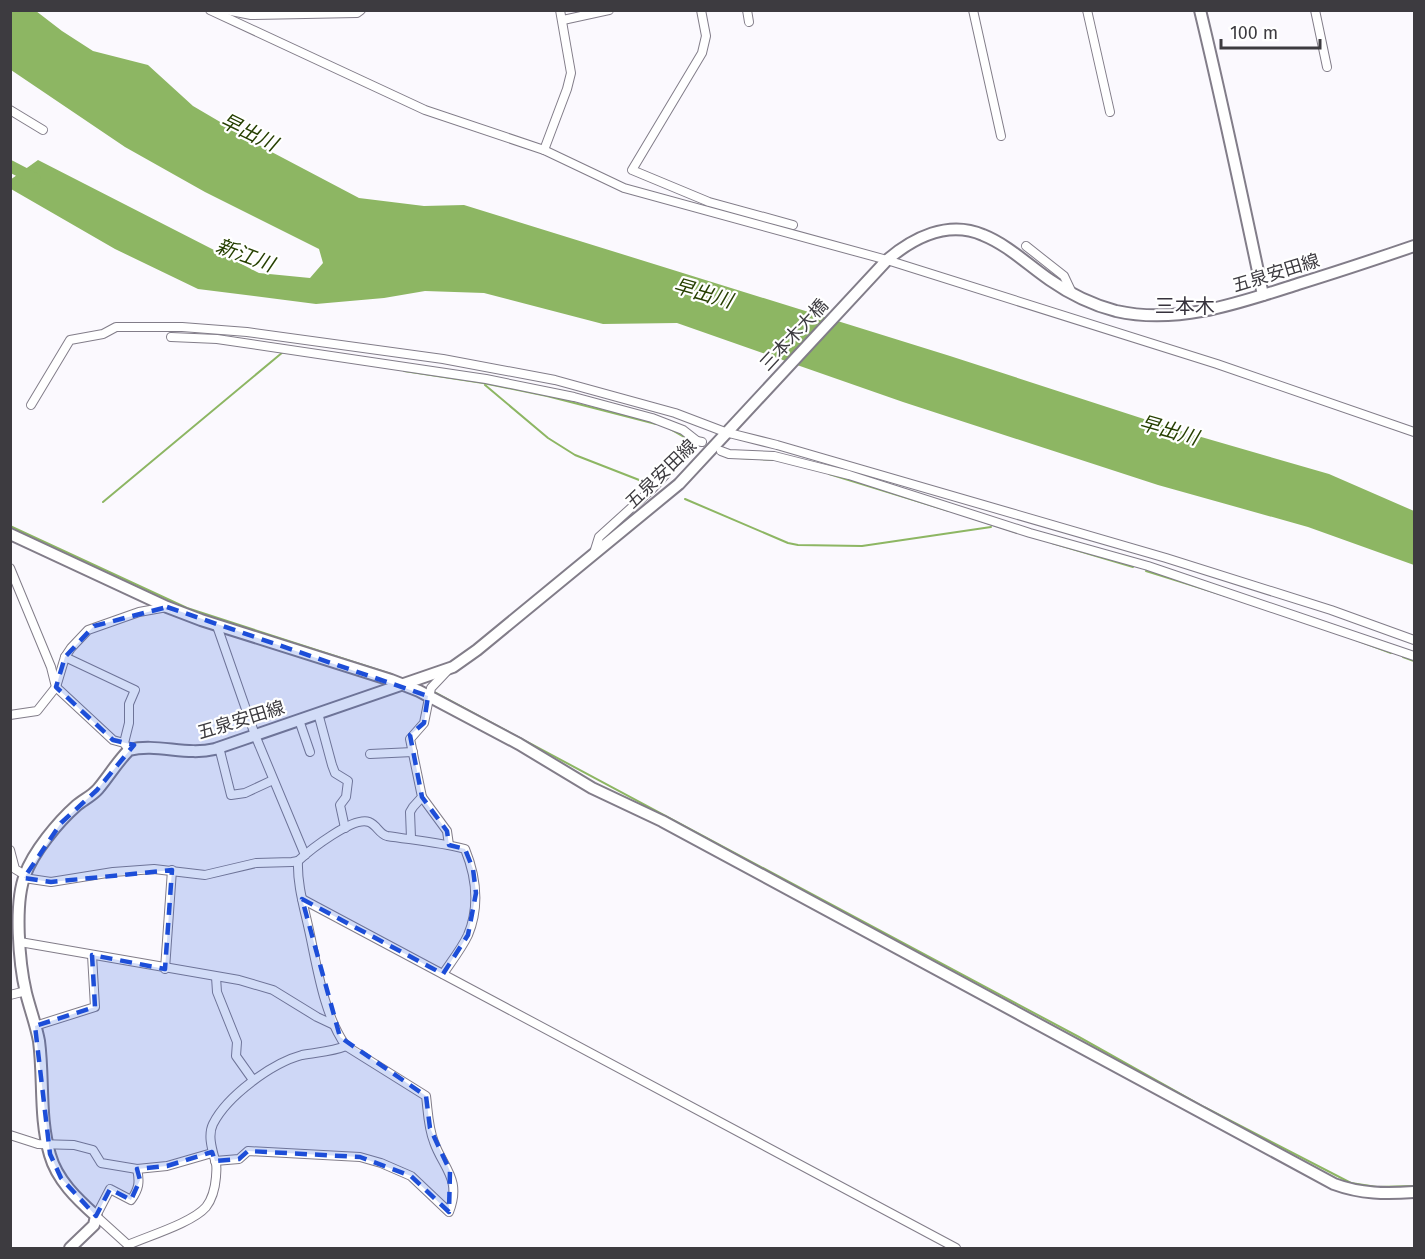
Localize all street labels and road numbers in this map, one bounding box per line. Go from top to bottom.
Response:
street label: 五泉安田線 [1230,249,1322,297]
street label: 三本木大橋 [755,295,833,375]
street label: 五泉安田線 [621,435,701,513]
street label: 五泉安田線 [195,696,287,744]

